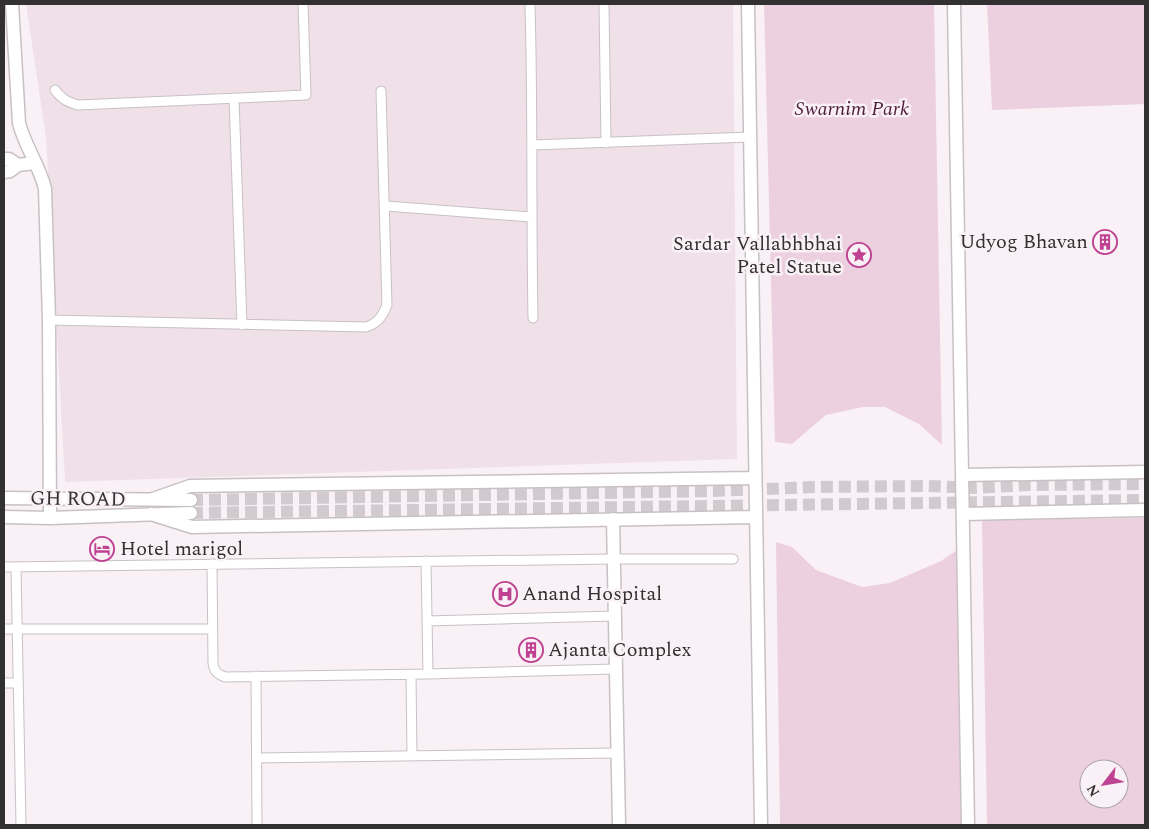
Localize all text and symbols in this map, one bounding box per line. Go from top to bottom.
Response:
park label: Swarnim Park [795,94,910,124]
place label: Udyog Bhavan [959,227,1088,257]
place label: Sardar Vallabhbhai Patel Statue [673,229,842,282]
building icon: Udyog Bhavan [1092,229,1118,255]
place icon: Sardar Vallabhbhai Patel Statue [846,242,872,268]
street label: GH ROAD [30,483,126,515]
place label: Hotel marigol [120,534,243,564]
hotel icon: Hotel marigol [89,536,115,562]
place label: Anand Hospital [522,579,662,609]
hospital icon: Anand Hospital [492,581,518,607]
place label: Ajanta Complex [548,635,691,665]
building icon: Ajanta Complex [518,637,544,663]
north arrow [1079,759,1129,809]
text: N [1081,780,1105,801]

